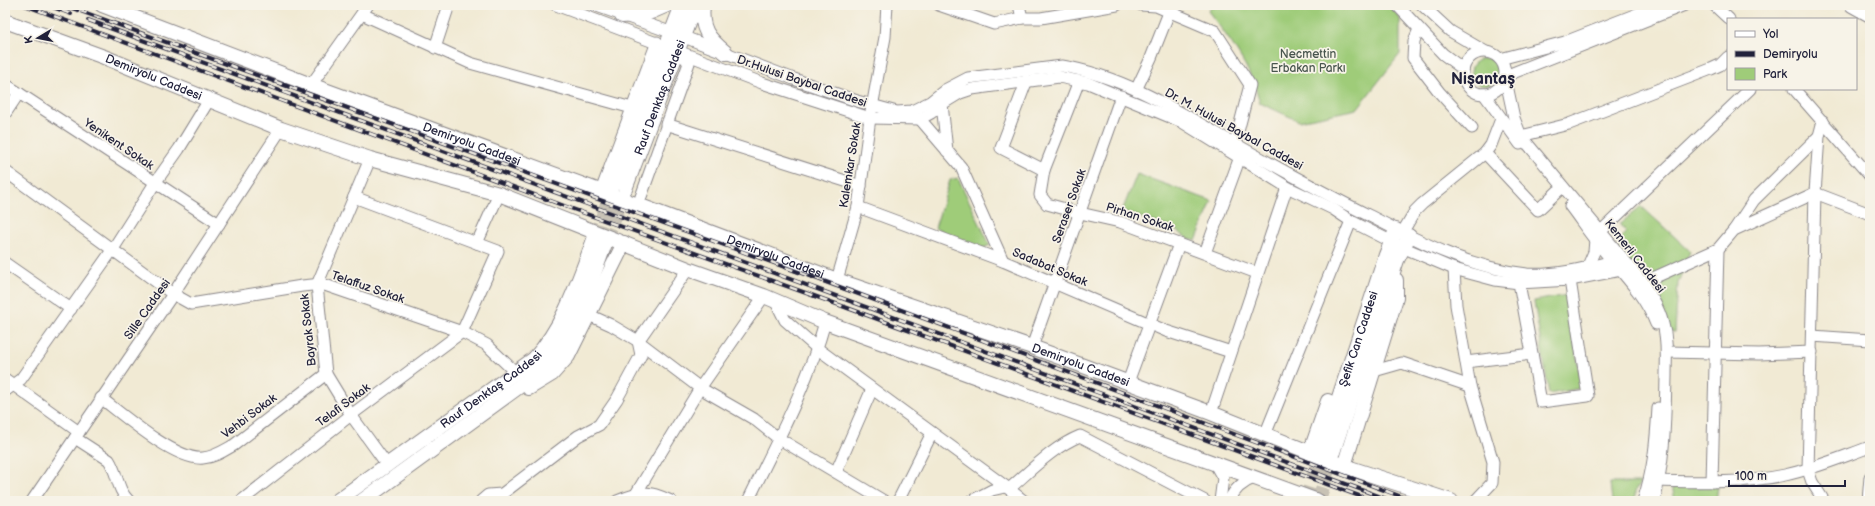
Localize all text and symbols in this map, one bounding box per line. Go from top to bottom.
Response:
north arrow [18,18,58,58]
legend [1727,18,1857,90]
text: Yol [1762,27,1778,42]
text: K [22,34,36,44]
street label: Rauf Denktaş Caddesi [632,38,689,157]
park label: Necmettin Erbakan Parkı [1270,47,1346,76]
text: Demiryolu [1763,47,1818,62]
street label: Demiryolu Caddesi [103,51,204,104]
street label: Dr.Hulusi Baybal Caddesi [735,52,869,111]
text: Park [1763,67,1787,82]
district label: Nişantaş [1451,70,1515,89]
street label: Dr. M. Hulusi Baybal Caddesi [1162,85,1306,174]
street label: Yenikent Sokak [80,115,157,173]
street label: Demiryolu Caddesi [421,120,523,169]
street label: Kalemkar Sokak [836,121,865,209]
street label: Seraser Sokak [1049,167,1090,245]
street label: Pirhan Sokak [1104,199,1176,236]
street label: Kemerli Caddesi [1601,216,1668,296]
street label: Demiryolu Caddesi [724,232,826,283]
street label: Sadabat Sokak [1010,245,1090,290]
street label: Telaffuz Sokak [329,268,407,307]
street label: Sille Caddesi [121,276,174,343]
street label: Şefik Can Caddesi [1336,289,1382,389]
street label: Bayrak Sokak [297,293,320,367]
street label: Demiryolu Caddesi [1030,341,1132,390]
street label: Rauf Denktaş Caddesi [438,348,546,432]
street label: Telafi Sokak [313,380,373,431]
street label: Vehbi Sokak [219,391,280,442]
scale bar [1729,462,1845,488]
text: 100 m [1735,469,1767,484]

